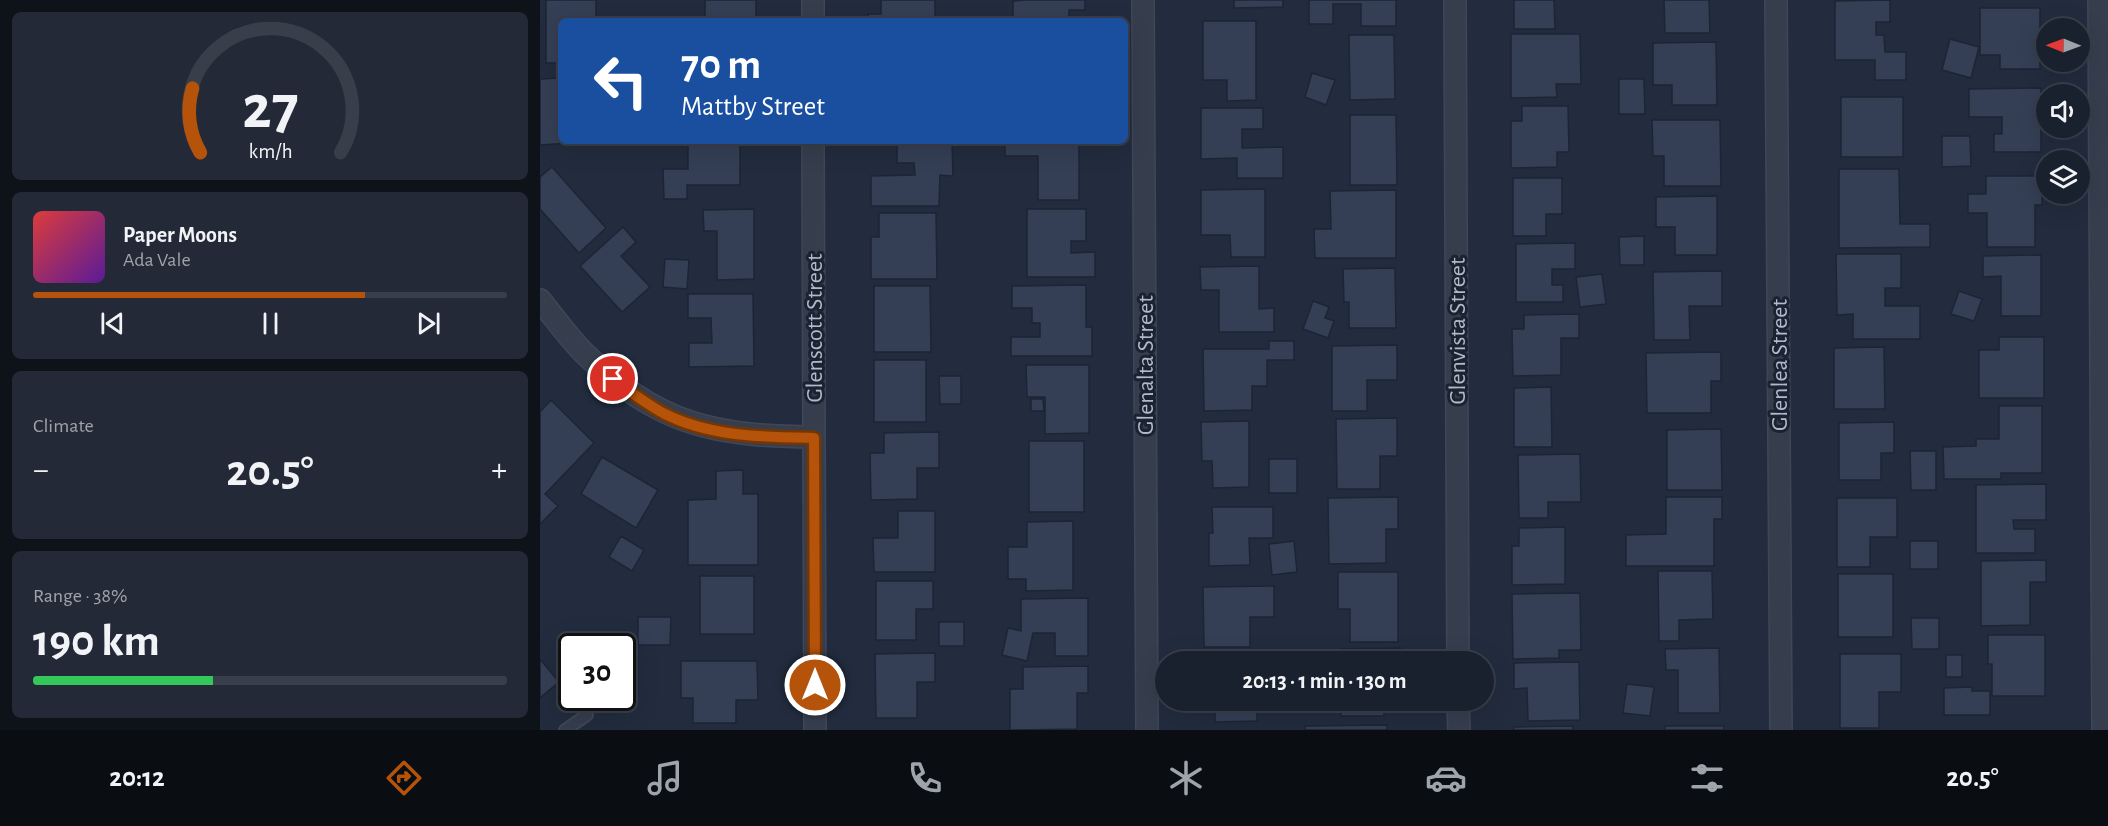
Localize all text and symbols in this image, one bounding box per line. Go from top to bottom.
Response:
north arrow [2036,18,2090,72]
map controls [2036,18,2090,204]
icon: left [582,42,660,120]
text: 70 m [681,44,761,86]
text: 27 [242,77,298,139]
button: sound [2036,84,2090,138]
text: Mattby Street [681,93,825,120]
text: km/h [248,141,292,162]
button: layers [2036,150,2090,204]
text: Paper Moons [123,224,237,246]
text: Ada Vale [123,250,191,270]
street label: Glenscott Street [803,253,827,403]
street label: Glenvista Street [1446,257,1470,405]
street label: Glenalta Street [1134,295,1158,435]
street label: Glenlea Street [1768,299,1792,431]
icon: previous [96,307,129,340]
icon: pause [254,307,287,340]
icon: next [412,307,445,340]
pin [587,353,638,404]
icon: arrive [596,362,629,395]
text: Climate [33,416,94,436]
text: 20.5° [226,449,314,494]
text: − [33,454,49,487]
text: + [491,454,507,487]
text: Range · 38% [33,586,127,606]
text: 190 km [33,619,160,664]
speed limit sign: 30 [558,633,636,711]
position arrow [783,653,847,717]
text: 20:13 · 1 min · 130 m [1243,670,1406,692]
icon: directions [383,757,425,799]
icon: music [644,757,686,799]
icon: phone [904,757,946,799]
icon: climate [1165,757,1207,799]
icon: car [1425,757,1467,799]
icon: filters [1686,757,1728,799]
text: 20:12 [109,764,165,791]
text: 20.5° [1946,764,1999,791]

